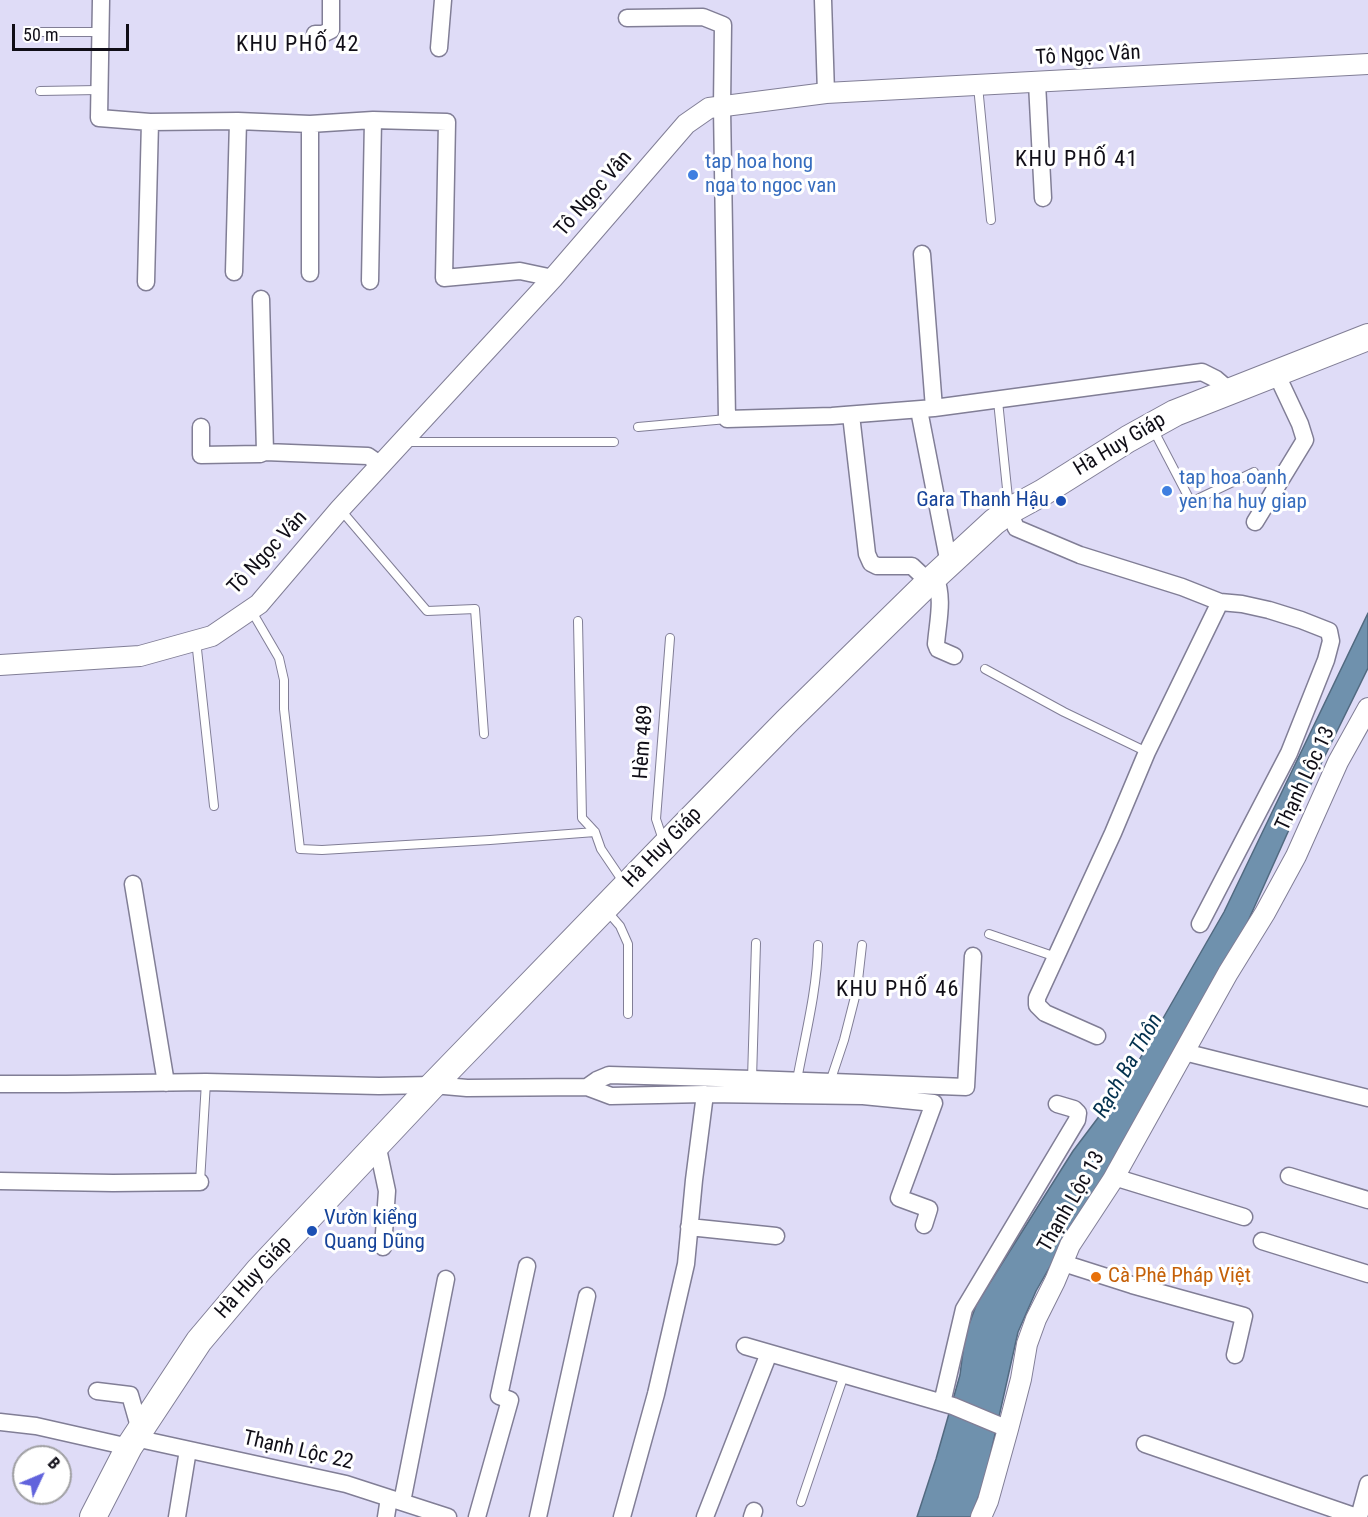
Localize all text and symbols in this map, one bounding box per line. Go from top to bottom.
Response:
scale bar [15,12,132,50]
text: 50 m [23,24,58,45]
district label: KHU PHỐ 42 [236,32,360,58]
street label: Tô Ngọc Vân [1035,41,1141,71]
street label: Tô Ngọc Vân [550,146,638,242]
district label: KHU PHỐ 41 [1015,147,1139,173]
place label: tap hoa hong nga to ngoc van [705,150,836,200]
marker: tap hoa hong nga to ngoc van [686,168,700,182]
street label: Hà Huy Giáp [1070,408,1170,482]
place label: tap hoa oanh yen ha huy giap [1179,466,1307,516]
marker: tap hoa oanh yen ha huy giap [1160,484,1174,498]
place label: Gara Thanh Hậu [916,488,1049,514]
marker: Gara Thanh Hậu [1054,494,1068,508]
street label: Tô Ngọc Vân [223,506,313,600]
street label: Hèm 489 [629,704,659,780]
street label: Thạnh Lộc 13 [1271,723,1341,835]
street label: Hà Huy Giáp [618,802,708,894]
district label: KHU PHỐ 46 [836,977,960,1003]
water label: Rạch Ba Thôn [1089,1009,1169,1123]
street label: Thạnh Lộc 13 [1033,1147,1111,1257]
place label: Vườn kiểng Quang Dũng [324,1206,425,1256]
marker: Vườn kiểng Quang Dũng [305,1224,319,1238]
street label: Hà Huy Giáp [210,1232,298,1324]
place label: Cà Phê Pháp Việt [1108,1264,1251,1290]
marker: Cà Phê Pháp Việt [1089,1270,1103,1284]
street label: Thạnh Lộc 22 [241,1426,355,1476]
north arrow [12,1445,72,1505]
text: B [44,1454,64,1473]

